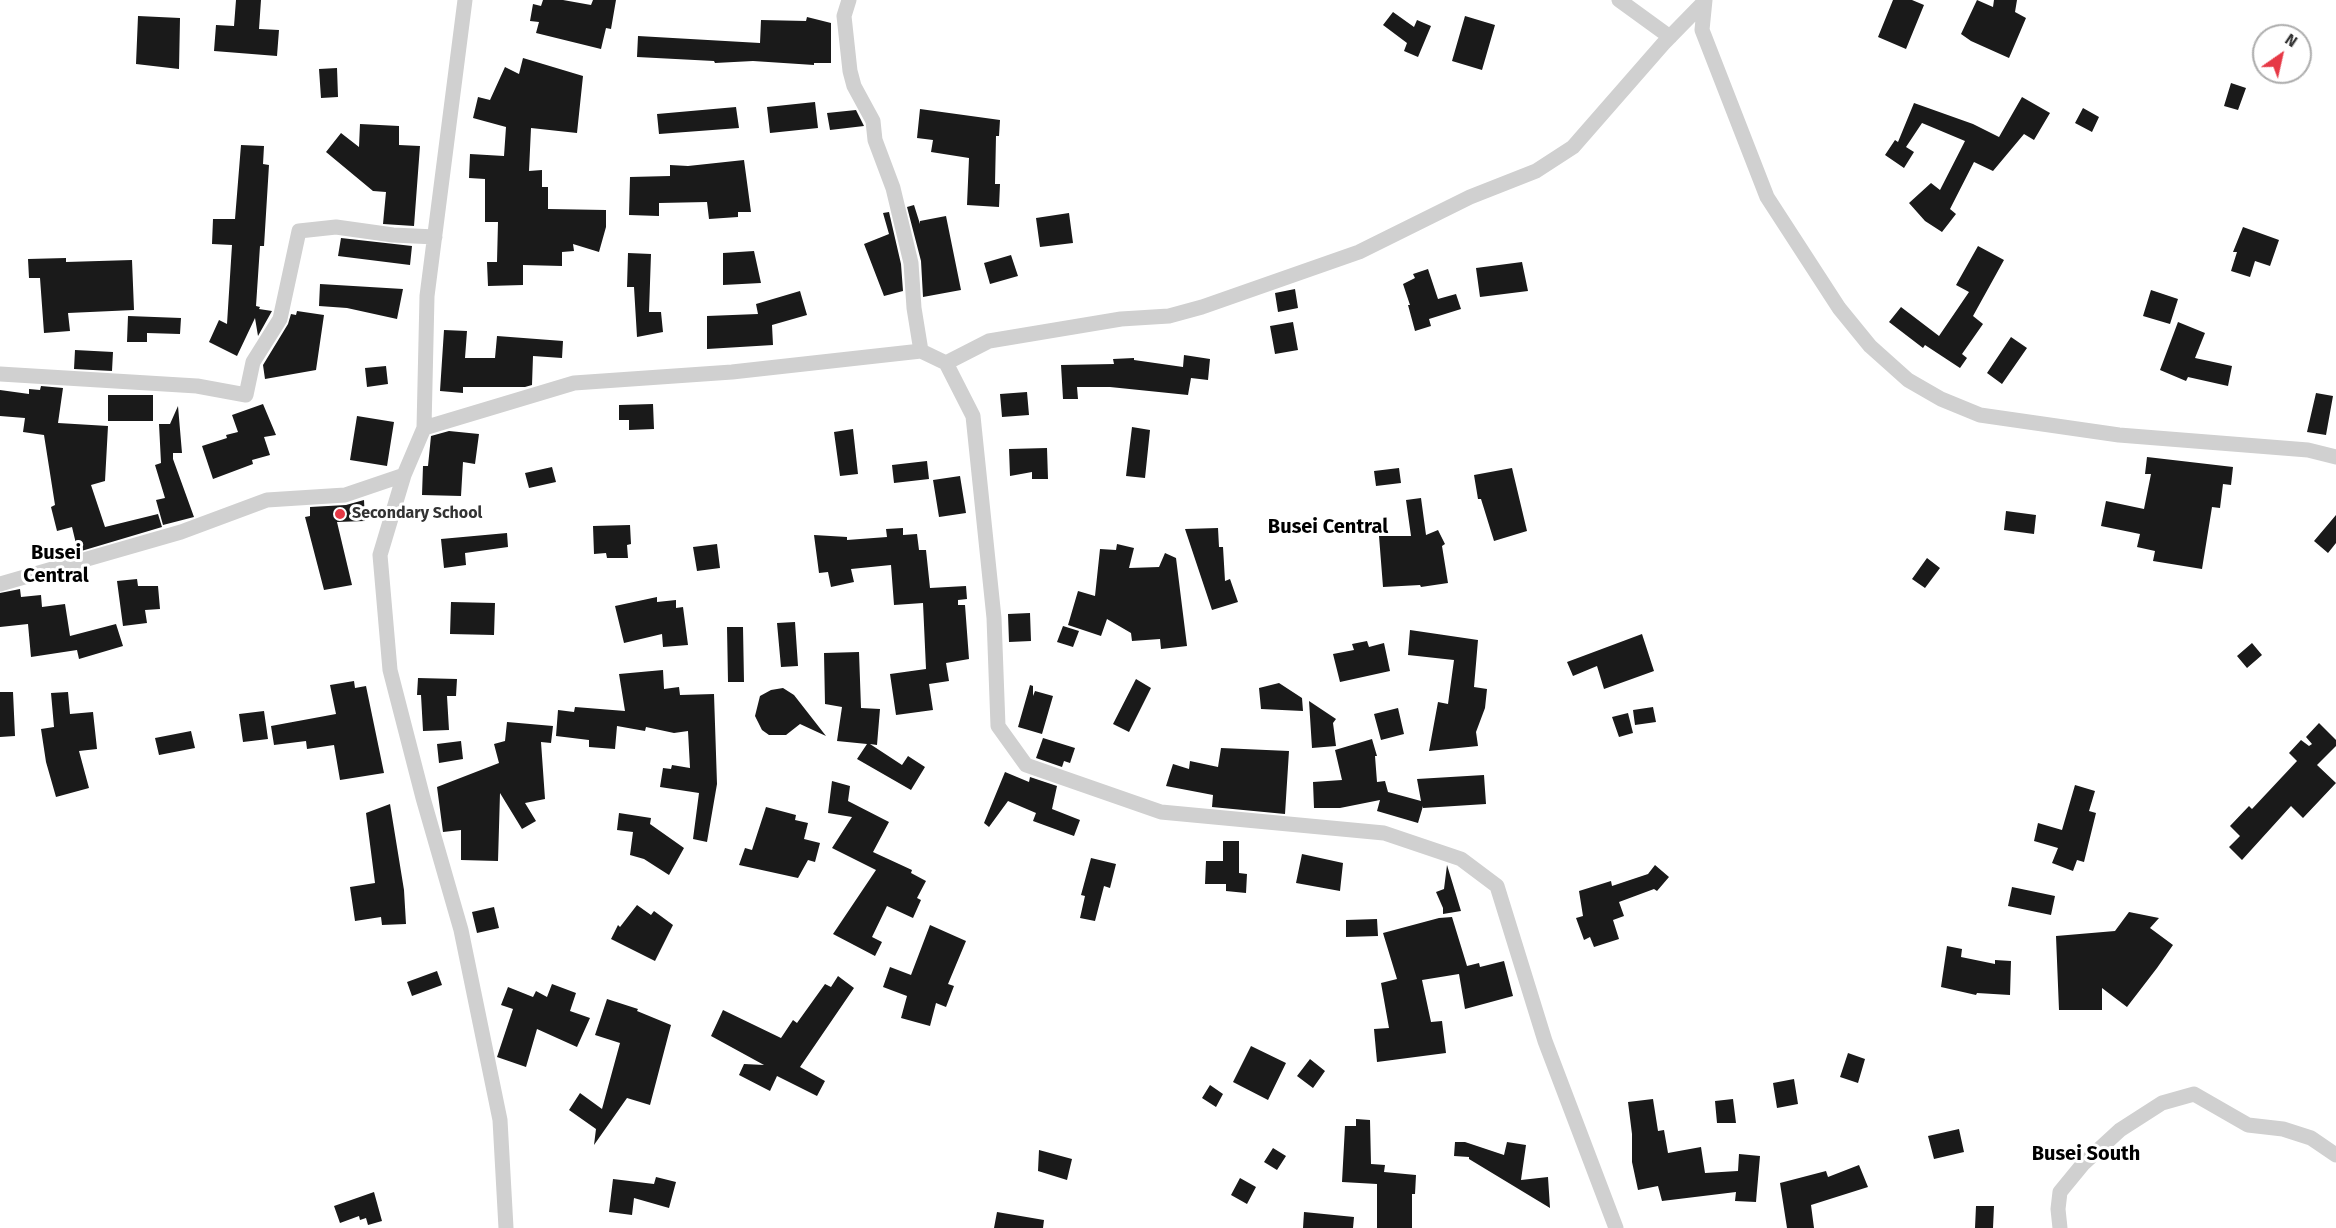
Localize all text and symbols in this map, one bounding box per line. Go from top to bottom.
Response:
north arrow [2252,24,2312,84]
text: N [2282,29,2301,51]
place label: Secondary School [352,504,482,524]
marker: Secondary School [333,507,347,521]
district label: Busei Central [1268,515,1388,539]
district label: Busei Central [23,541,89,588]
district label: Busei South [2032,1142,2140,1166]

